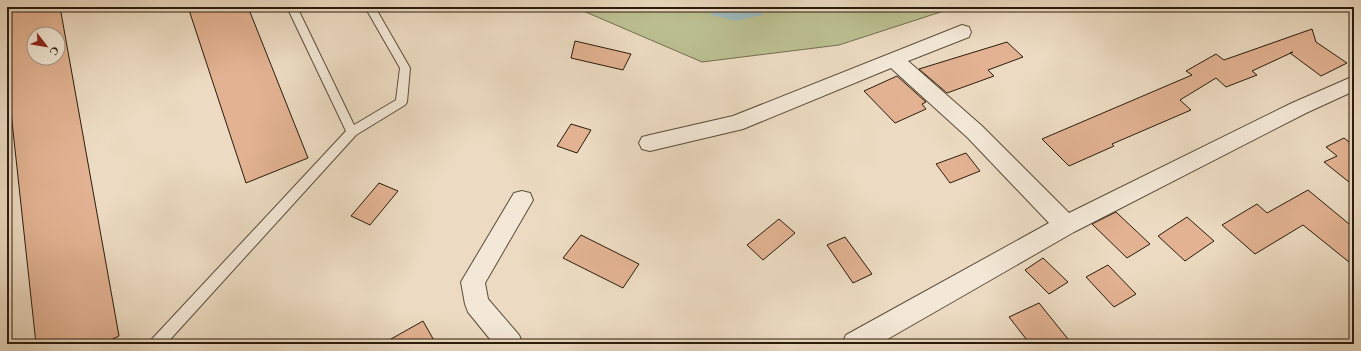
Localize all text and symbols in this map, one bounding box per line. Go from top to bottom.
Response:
north arrow [26,26,66,66]
text: С [46,44,63,58]

